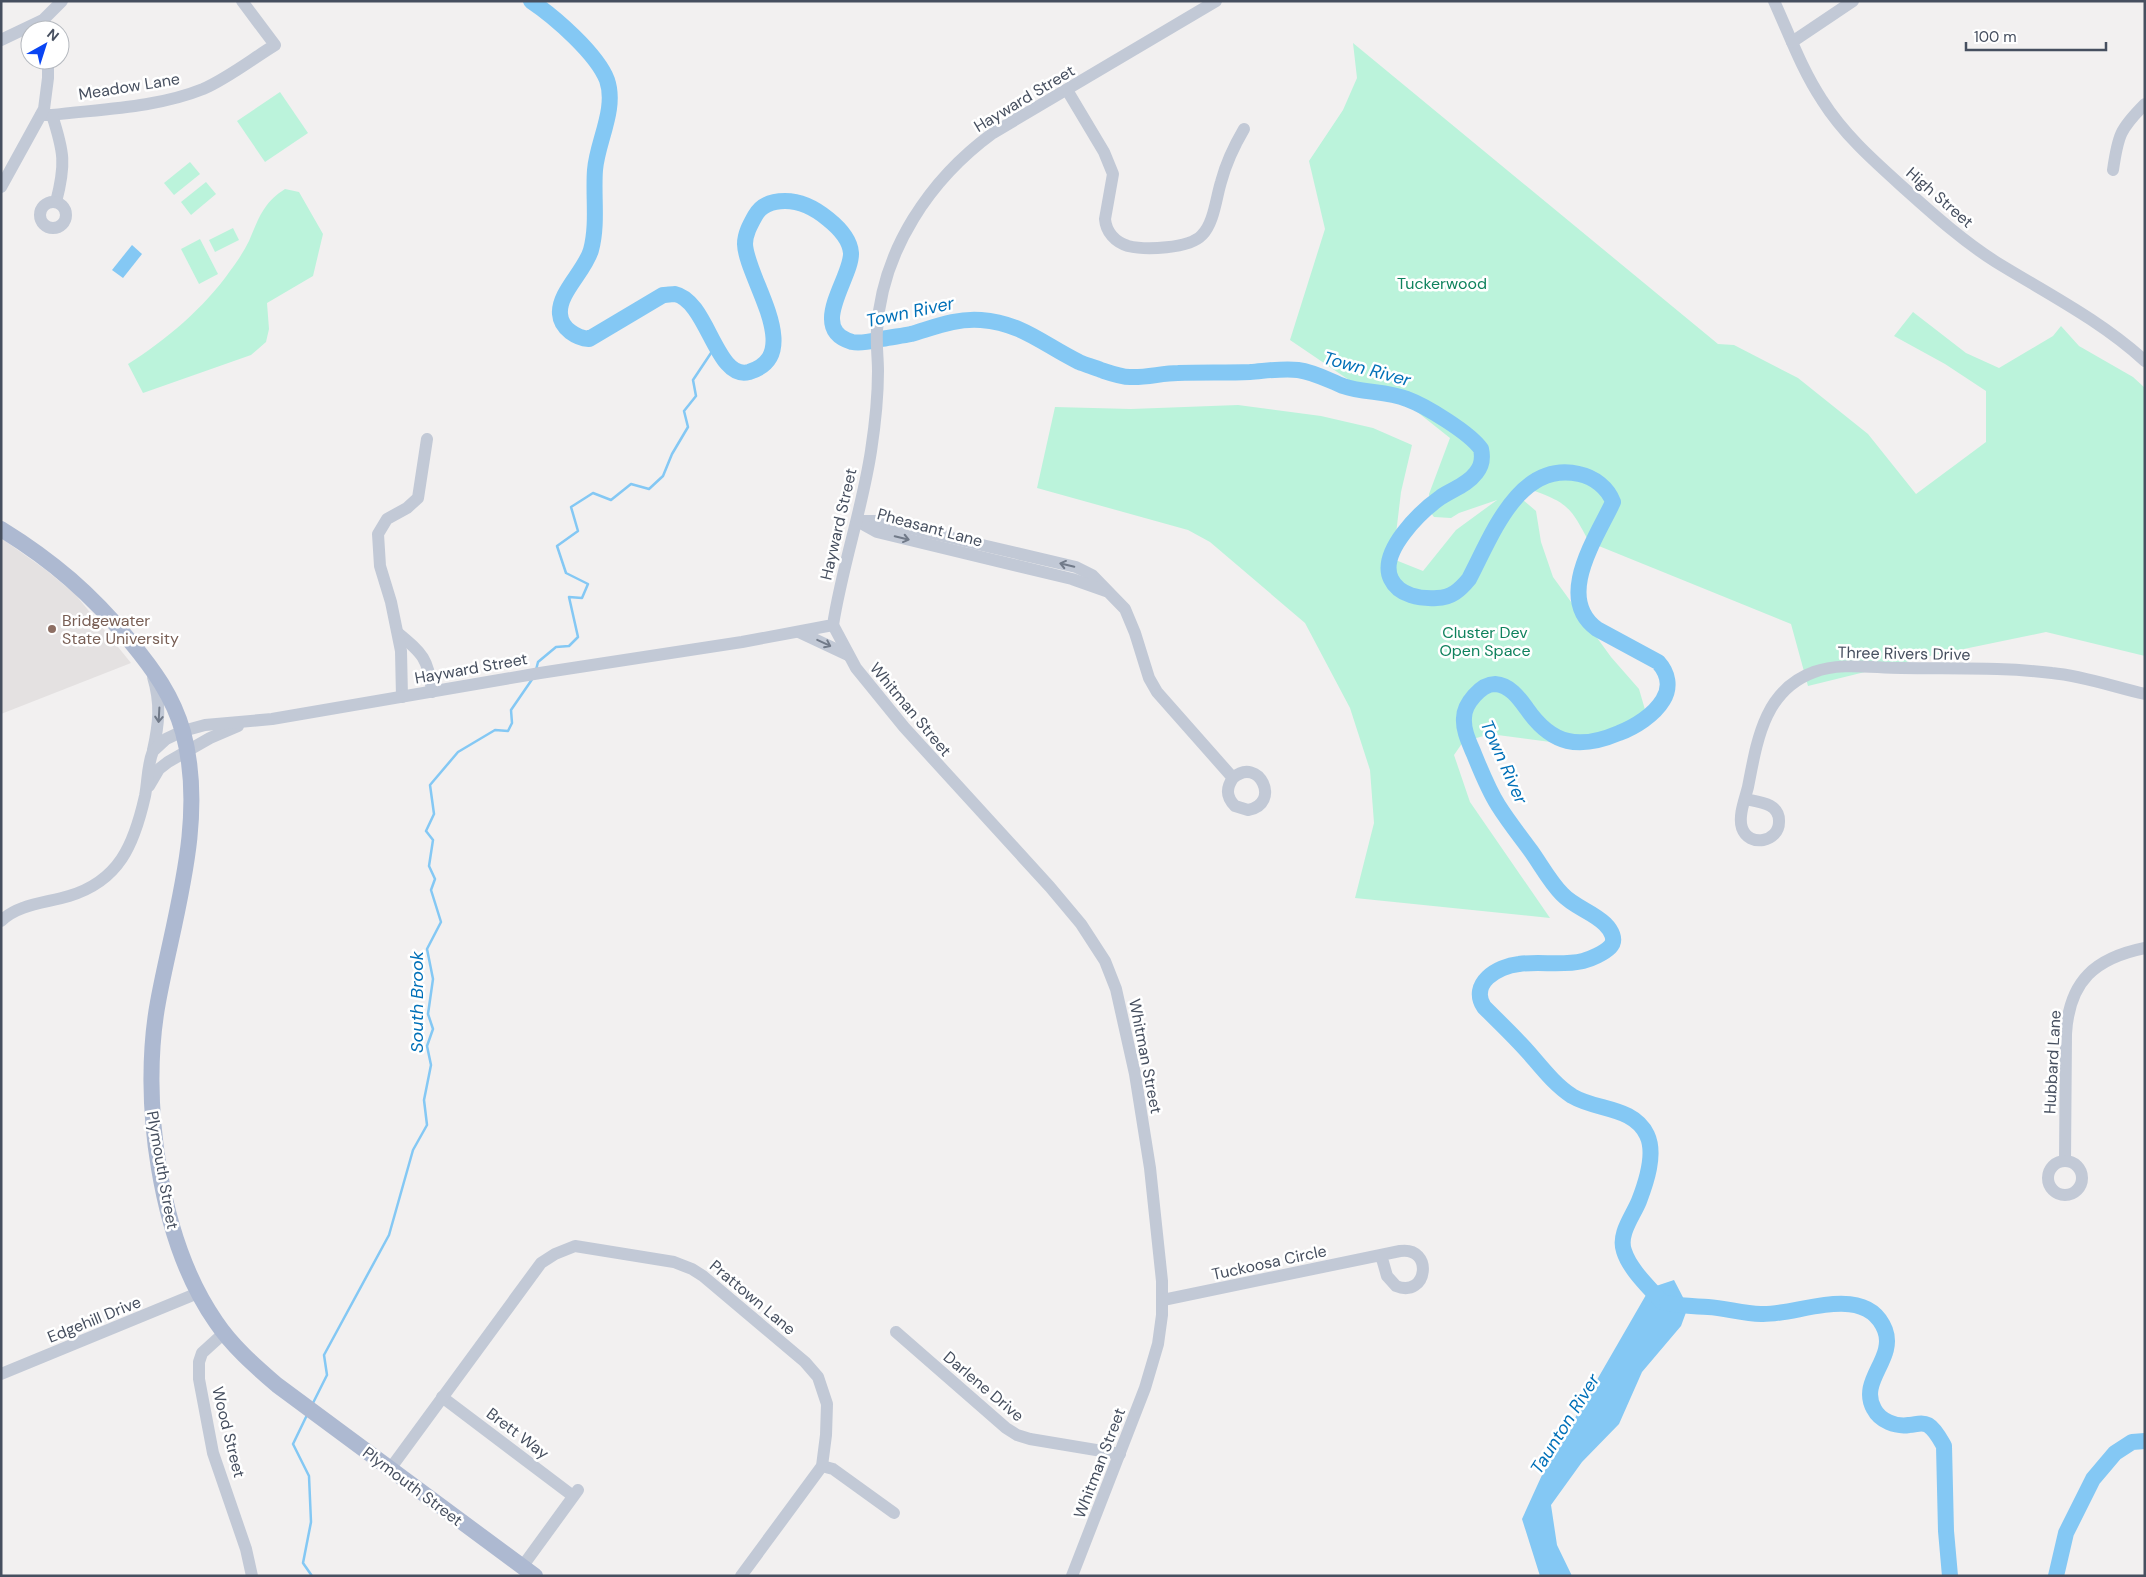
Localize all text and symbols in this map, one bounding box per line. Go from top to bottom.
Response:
north arrow [20,20,70,70]
scale bar [1966,20,2106,52]
text: N [44,25,63,45]
text: 100 m [1974,27,2017,47]
street label: Hayward Street [970,60,1079,137]
street label: Meadow Lane [77,68,181,105]
street label: High Street [1902,162,1978,232]
park label: Tuckerwood [1397,273,1487,294]
water label: Town River [864,291,958,333]
water label: Town River [1321,346,1415,393]
street label: Hayward Street [815,466,862,582]
street label: Pheasant Lane [875,503,985,552]
one-way arrow [894,534,910,543]
one-way arrow [1059,560,1075,569]
place label: Bridgewater State University [62,610,179,649]
park label: Cluster Dev Open Space [1439,622,1531,661]
marker: Bridgewater State University [46,623,58,635]
one-way arrow [816,638,831,648]
street label: Three Rivers Drive [1837,642,1971,665]
street label: Hayward Street [413,648,529,689]
street label: Whitman Street [865,658,956,761]
one-way arrow [154,706,164,722]
water label: Town River [1475,716,1534,809]
water label: South Brook [405,950,429,1053]
street label: Whitman Street [1124,997,1167,1115]
street label: Hubbard Lane [2039,1009,2066,1115]
street label: Plymouth Street [142,1109,183,1231]
street label: Tuckoosa Circle [1210,1240,1328,1285]
street label: Prattown Lane [705,1255,800,1340]
street label: Edgehill Drive [44,1291,144,1348]
street label: Darlene Drive [939,1347,1028,1426]
water label: Taunton River [1525,1368,1606,1479]
street label: Wood Street [207,1384,250,1480]
street label: Brett Way [482,1403,553,1464]
street label: Whitman Street [1069,1405,1130,1521]
street label: Plymouth Street [359,1442,467,1531]

